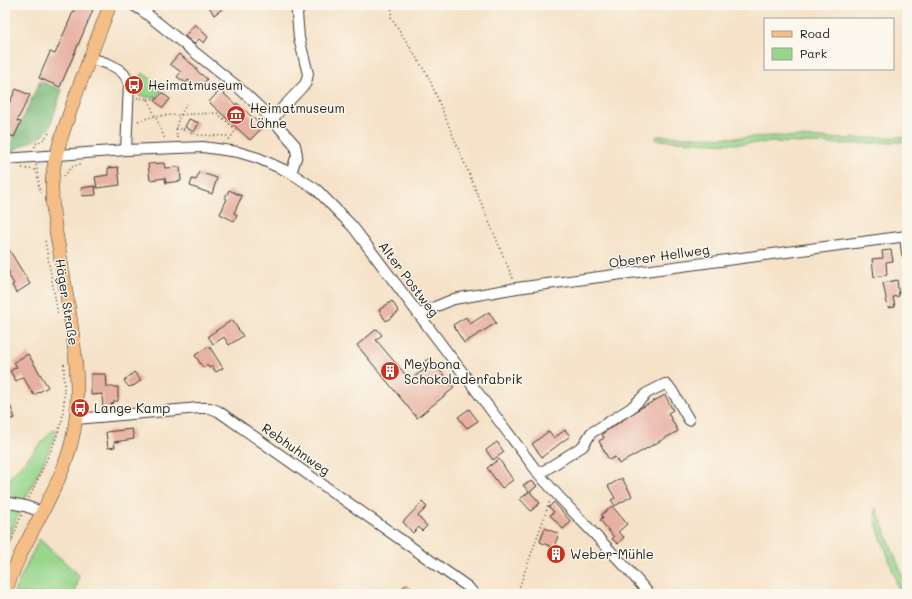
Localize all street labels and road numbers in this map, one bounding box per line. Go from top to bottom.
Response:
street label: Alter Postweg [376,238,443,320]
street label: Oberer Hellweg [608,240,710,271]
street label: Häger Straße [52,257,83,347]
street label: Rebhuhnweg [259,419,334,478]

